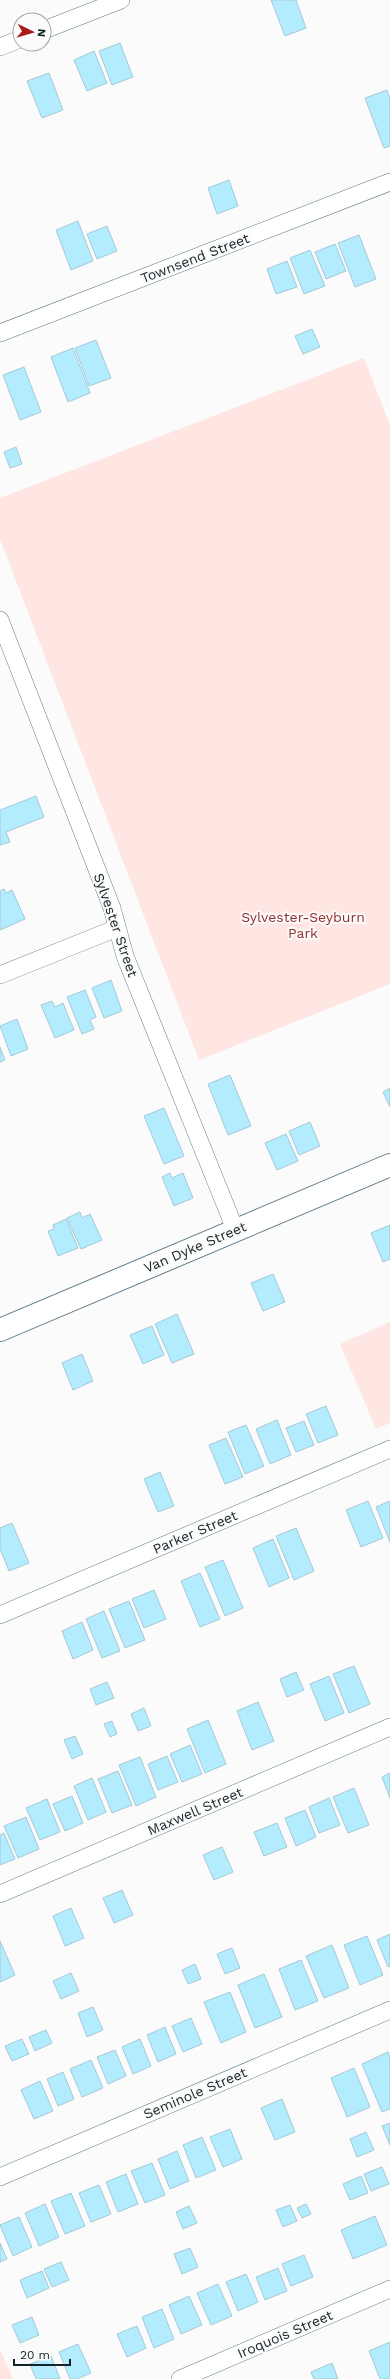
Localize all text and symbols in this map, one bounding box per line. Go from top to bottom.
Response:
north arrow [12,12,52,52]
text: N [35,28,48,37]
street label: Townsend Street [138,230,252,286]
street label: Sylvester Street [91,871,141,979]
park label: Sylvester-Seyburn Park [241,909,365,941]
street label: Van Dyke Street [141,1218,249,1276]
street label: Parker Street [150,1507,240,1557]
street label: Maxwell Street [145,1784,245,1838]
street label: Seminole Street [141,2064,249,2122]
street label: Iroquois Street [235,2307,335,2361]
scale bar [14,2341,70,2367]
text: 20 m [20,2348,50,2362]

